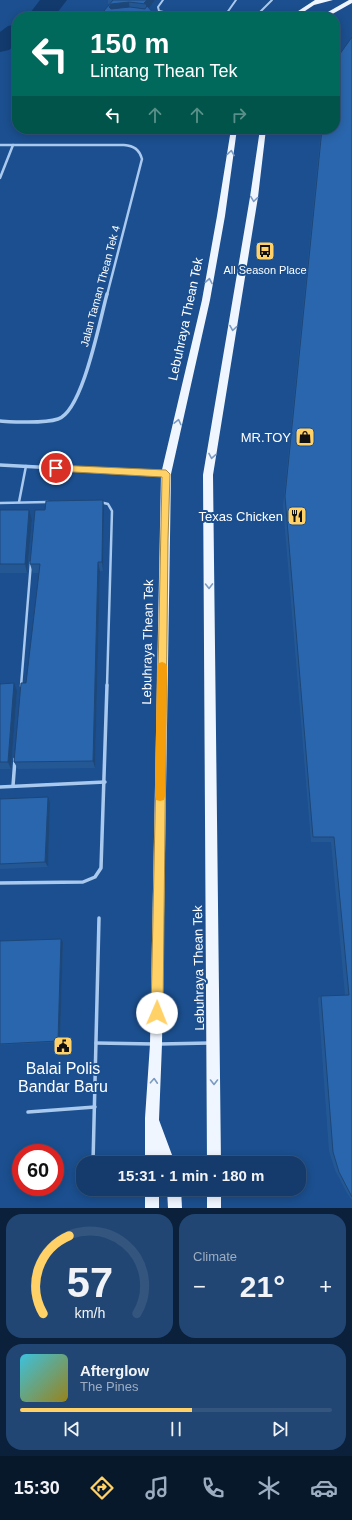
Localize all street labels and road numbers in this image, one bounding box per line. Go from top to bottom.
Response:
street label: Jalan Taman Thean Tek 4 [78,224,122,348]
street label: Lebuhraya Thean Tek [165,256,206,382]
street label: Lebuhraya Thean Tek [139,579,156,705]
street label: Lebuhraya Thean Tek [190,905,207,1031]

